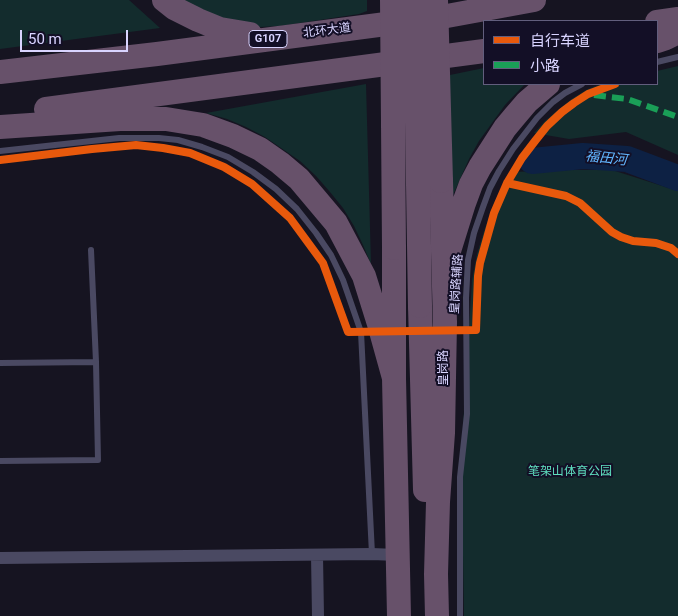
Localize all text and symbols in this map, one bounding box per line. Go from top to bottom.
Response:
scale bar [22,20,130,52]
legend [483,20,658,85]
street label: 北环大道 [302,21,352,41]
text: 50 m [28,30,62,48]
road number: G107 [249,30,287,48]
text: 自行车道 [530,32,590,50]
text: 小路 [530,57,560,75]
water label: 福田河 [584,148,628,170]
street label: 皇岗路辅路 [448,254,466,314]
street label: 皇岗路 [437,350,451,386]
park label: 笔架山体育公园 [528,465,612,479]

